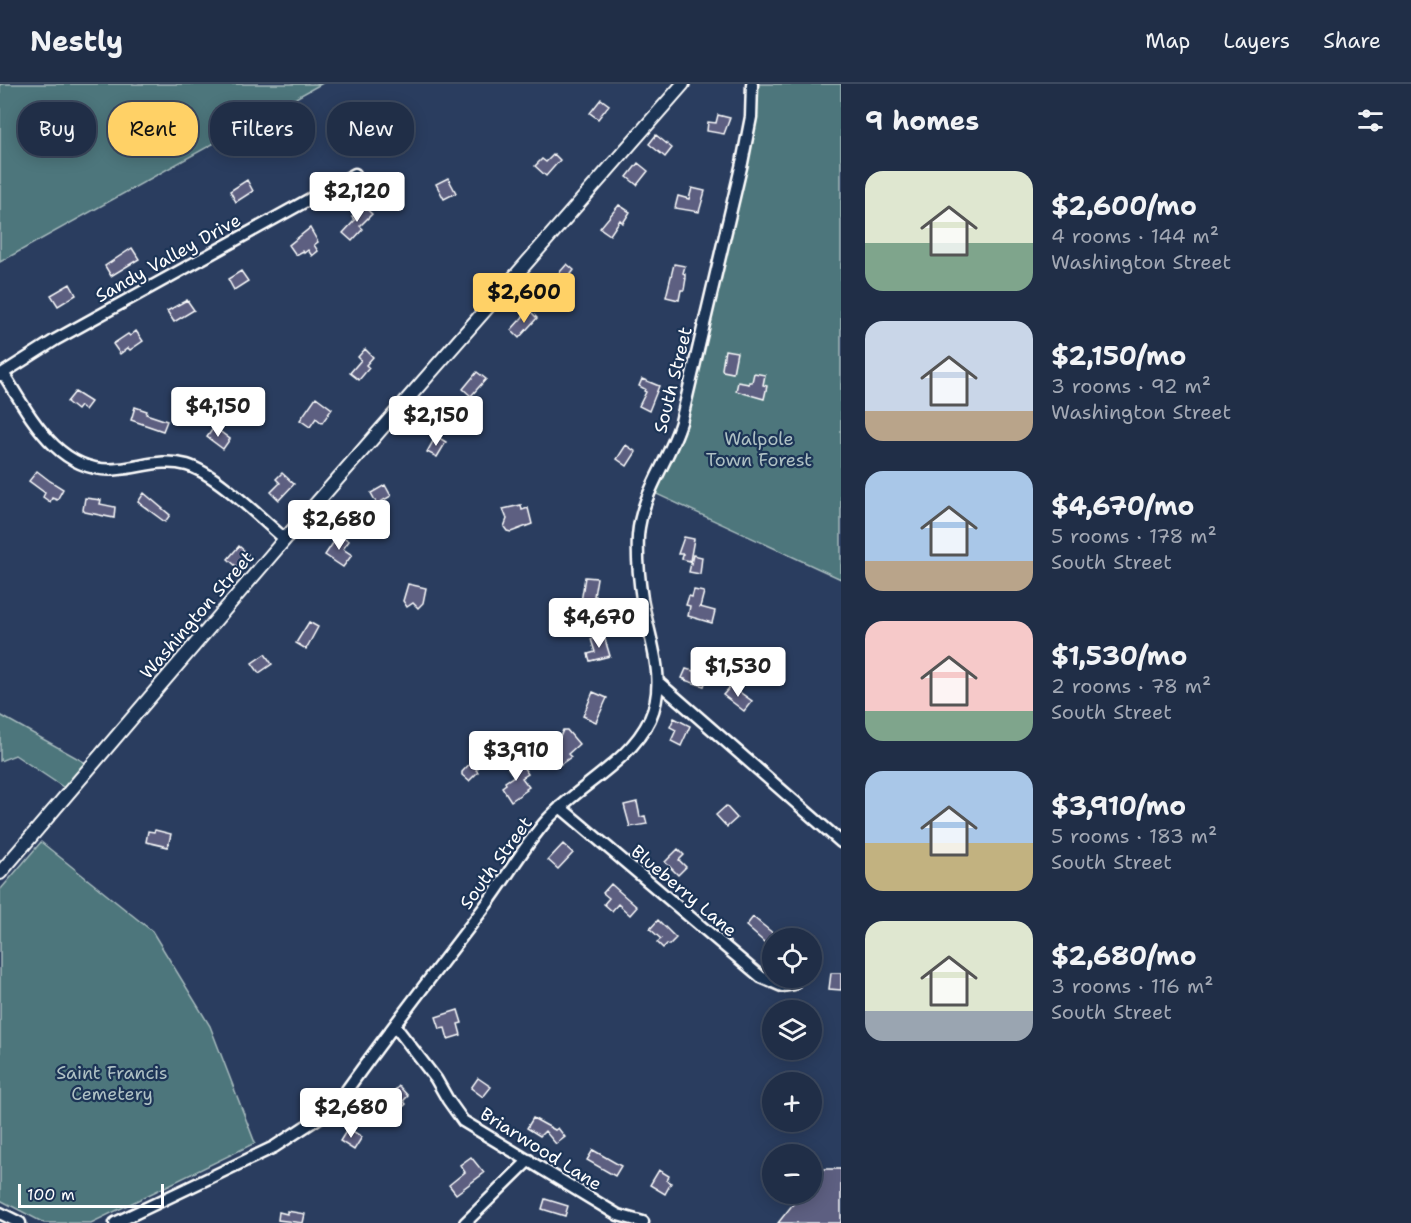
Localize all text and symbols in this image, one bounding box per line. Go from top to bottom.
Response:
text: Nestly [30,22,123,60]
text: Map [1145,27,1190,55]
text: Layers [1223,27,1290,55]
text: Share [1323,27,1381,55]
chip: Buy [18,102,96,156]
chip: Rent [108,102,198,156]
chip: Filters [210,102,315,156]
chip: New [327,102,414,156]
text: 9 homes [865,103,979,138]
icon: filters [1354,104,1387,137]
pin: $2,120 [308,172,406,223]
text: $2,120 [324,178,390,204]
text: $2,600/mo [1051,188,1197,223]
icon: home [913,195,985,267]
street label: Sandy Valley Drive [91,208,245,308]
text: 4 rooms · 144 m² [1051,223,1219,249]
text: Washington Street [1051,249,1231,275]
pin: $2,600 [475,273,573,324]
text: $2,600 [487,279,561,305]
street label: South Street [648,324,698,436]
text: $2,150/mo [1051,338,1186,373]
icon: home [913,345,985,417]
text: 3 rooms · 92 m² [1051,373,1211,399]
pin: $4,150 [169,387,267,438]
text: $4,150 [185,393,251,419]
pin: $2,150 [387,396,485,447]
text: Washington Street [1051,399,1231,425]
text: $2,150 [403,402,469,428]
park label: Walpole Town Forest [706,427,812,472]
text: $4,670/mo [1051,488,1194,523]
icon: home [913,495,985,567]
pin: $2,680 [290,500,388,551]
text: $2,680 [302,506,376,532]
text: 5 rooms · 178 m² [1051,523,1217,549]
street label: Washington Street [135,546,259,684]
text: South Street [1051,549,1172,575]
pin: $4,670 [550,598,648,649]
text: $4,670 [563,604,635,630]
text: $1,530/mo [1051,638,1187,673]
icon: home [913,645,985,717]
pin: $1,530 [689,647,787,698]
text: $1,530 [705,653,771,679]
text: 2 rooms · 78 m² [1051,673,1211,699]
text: South Street [1051,699,1172,725]
pin: $3,910 [467,731,565,782]
text: $3,910 [483,737,549,763]
text: $3,910/mo [1051,788,1186,823]
icon: home [913,795,985,867]
street label: South Street [454,812,538,914]
text: 5 rooms · 183 m² [1051,823,1217,849]
street label: Blueberry Lane [626,840,742,942]
text: South Street [1051,849,1172,875]
map controls [762,928,822,1204]
button: locate [762,928,822,988]
text: $2,680/mo [1051,938,1197,973]
icon: home [913,945,985,1017]
text: 3 rooms · 116 m² [1051,973,1213,999]
text: South Street [1051,999,1172,1025]
button: layers [762,1000,822,1060]
park label: Saint Francis Cemetery [56,1061,168,1106]
button: + [762,1072,822,1132]
pin: $2,680 [302,1088,400,1139]
text: $2,680 [314,1094,388,1120]
street label: Briarwood Lane [476,1102,606,1196]
button: − [762,1144,822,1204]
scale bar [18,1181,164,1208]
text: 100 m [27,1184,75,1205]

